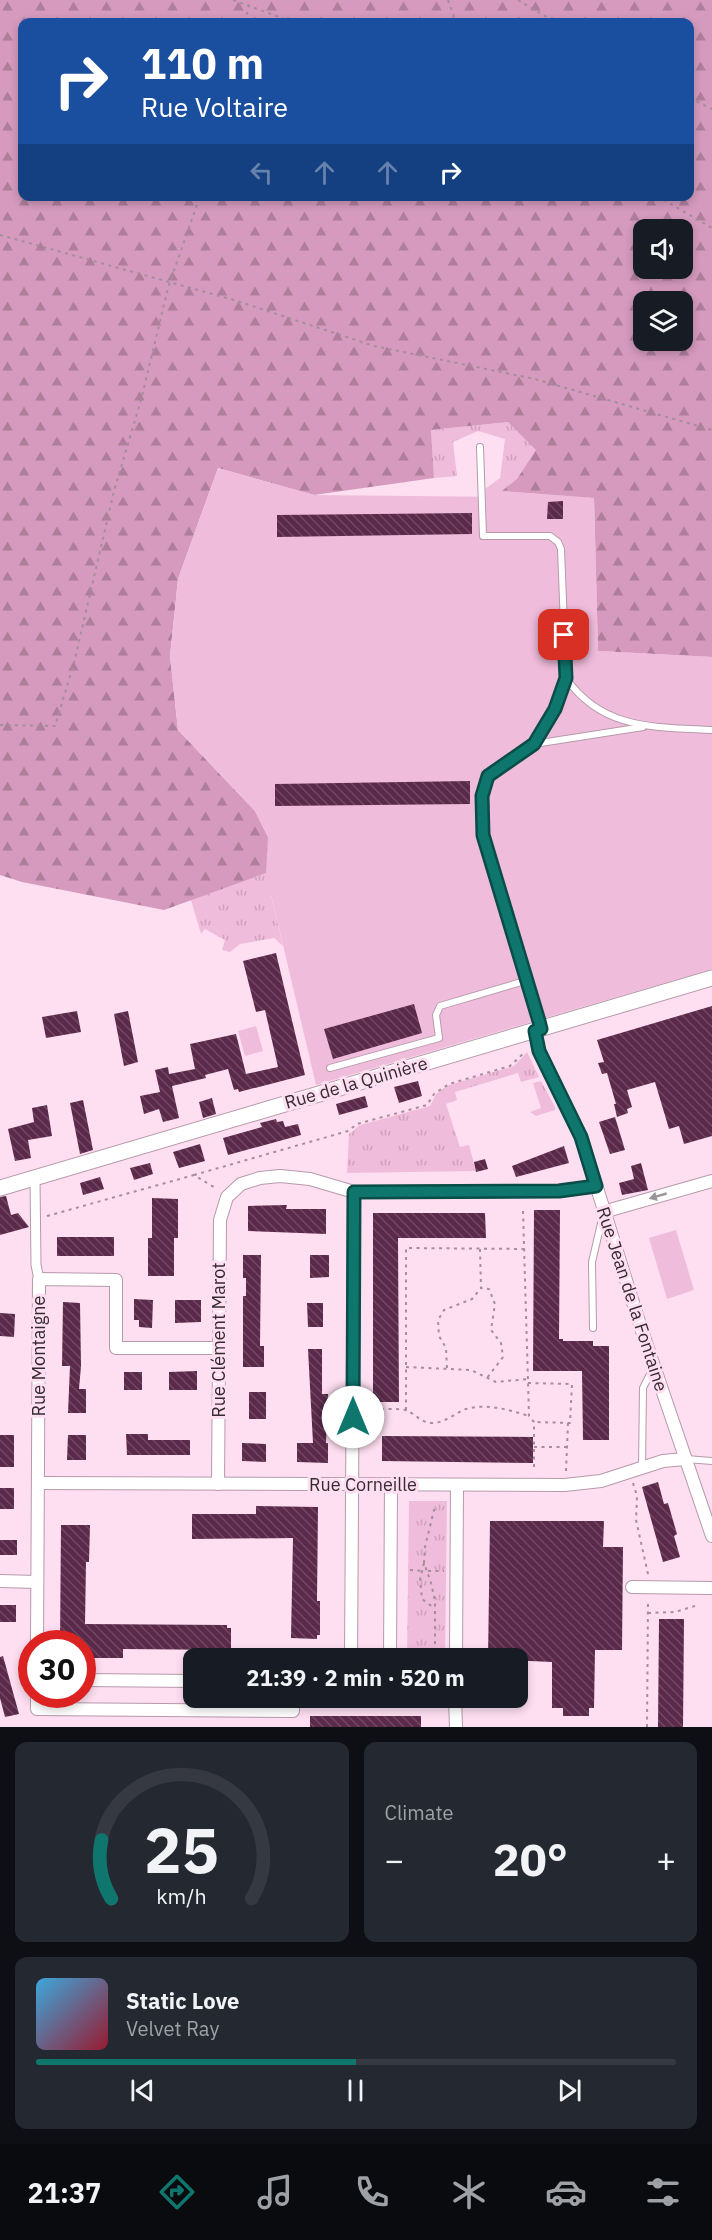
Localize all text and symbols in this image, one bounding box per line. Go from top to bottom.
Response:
text: 110 m [141,36,264,91]
icon: right [42,42,120,120]
text: Rue Voltaire [141,89,288,124]
icon: left [245,156,278,189]
icon: ahead [308,156,341,189]
icon: ahead [371,156,404,189]
icon: right [434,156,467,189]
map controls [633,219,693,351]
button: sound [633,219,693,279]
button: layers [633,291,693,351]
pin [538,609,589,660]
icon: arrive [547,618,580,651]
street label: Rue de la Quinière [282,1051,430,1114]
one-way arrow [649,1192,667,1201]
street label: Rue Jean de la Fontaine [592,1204,673,1394]
street label: Rue Clément Marot [207,1262,230,1418]
street label: Rue Montaigne [27,1295,50,1416]
position arrow [321,1385,385,1449]
street label: Rue Corneille [309,1473,417,1496]
speed limit sign: 30 [18,1630,96,1708]
text: 21:39 · 2 min · 520 m [246,1663,465,1692]
text: Climate [385,1799,453,1826]
text: 25 [144,1809,219,1890]
text: 20° [493,1830,568,1888]
text: − [385,1838,404,1881]
text: + [656,1838,676,1881]
text: km/h [157,1882,207,1910]
text: Static Love [126,1986,239,2015]
text: Velvet Ray [126,2015,219,2042]
icon: previous [126,2074,159,2107]
icon: pause [339,2074,372,2107]
icon: next [553,2074,586,2107]
icon: directions [156,2171,198,2213]
icon: music [254,2171,296,2213]
icon: phone [351,2171,393,2213]
icon: climate [448,2171,490,2213]
icon: car [545,2171,587,2213]
icon: filters [642,2171,684,2213]
text: 21:37 [28,2175,101,2210]

